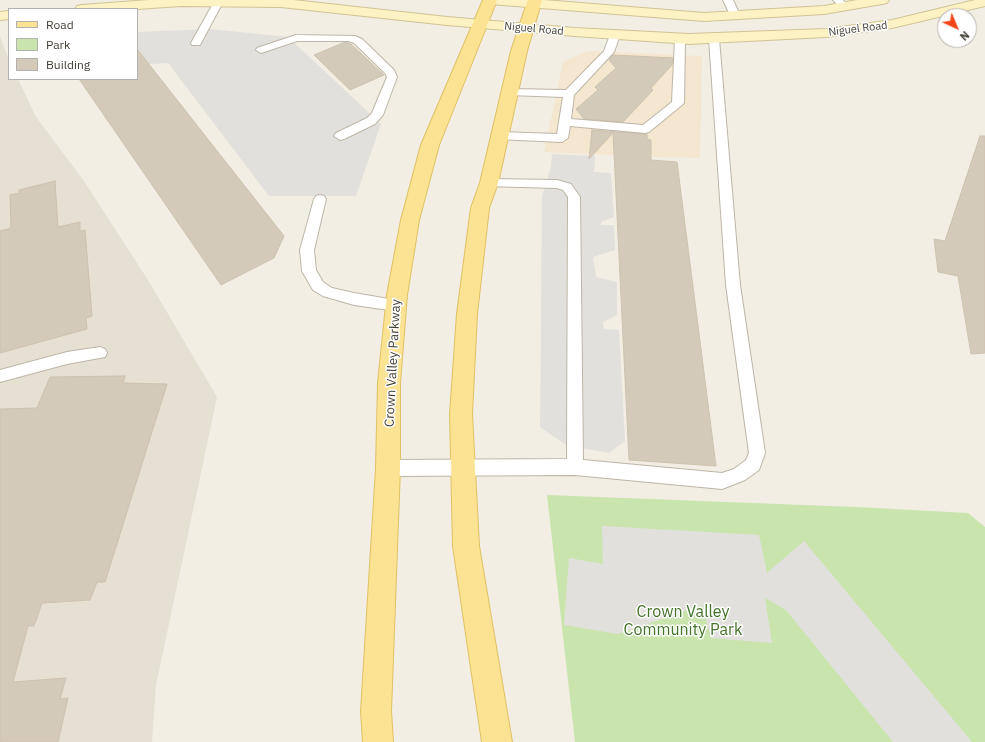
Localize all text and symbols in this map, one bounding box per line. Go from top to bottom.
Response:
legend [8,8,138,80]
north arrow [937,8,977,48]
text: Road [46,17,74,32]
street label: Niguel Road [828,19,888,39]
street label: Niguel Road [504,20,564,38]
text: N [957,28,972,44]
text: Park [46,37,70,52]
text: Building [46,57,90,72]
street label: Crown Valley Parkway [382,299,404,427]
park label: Crown Valley Community Park [624,602,742,640]

